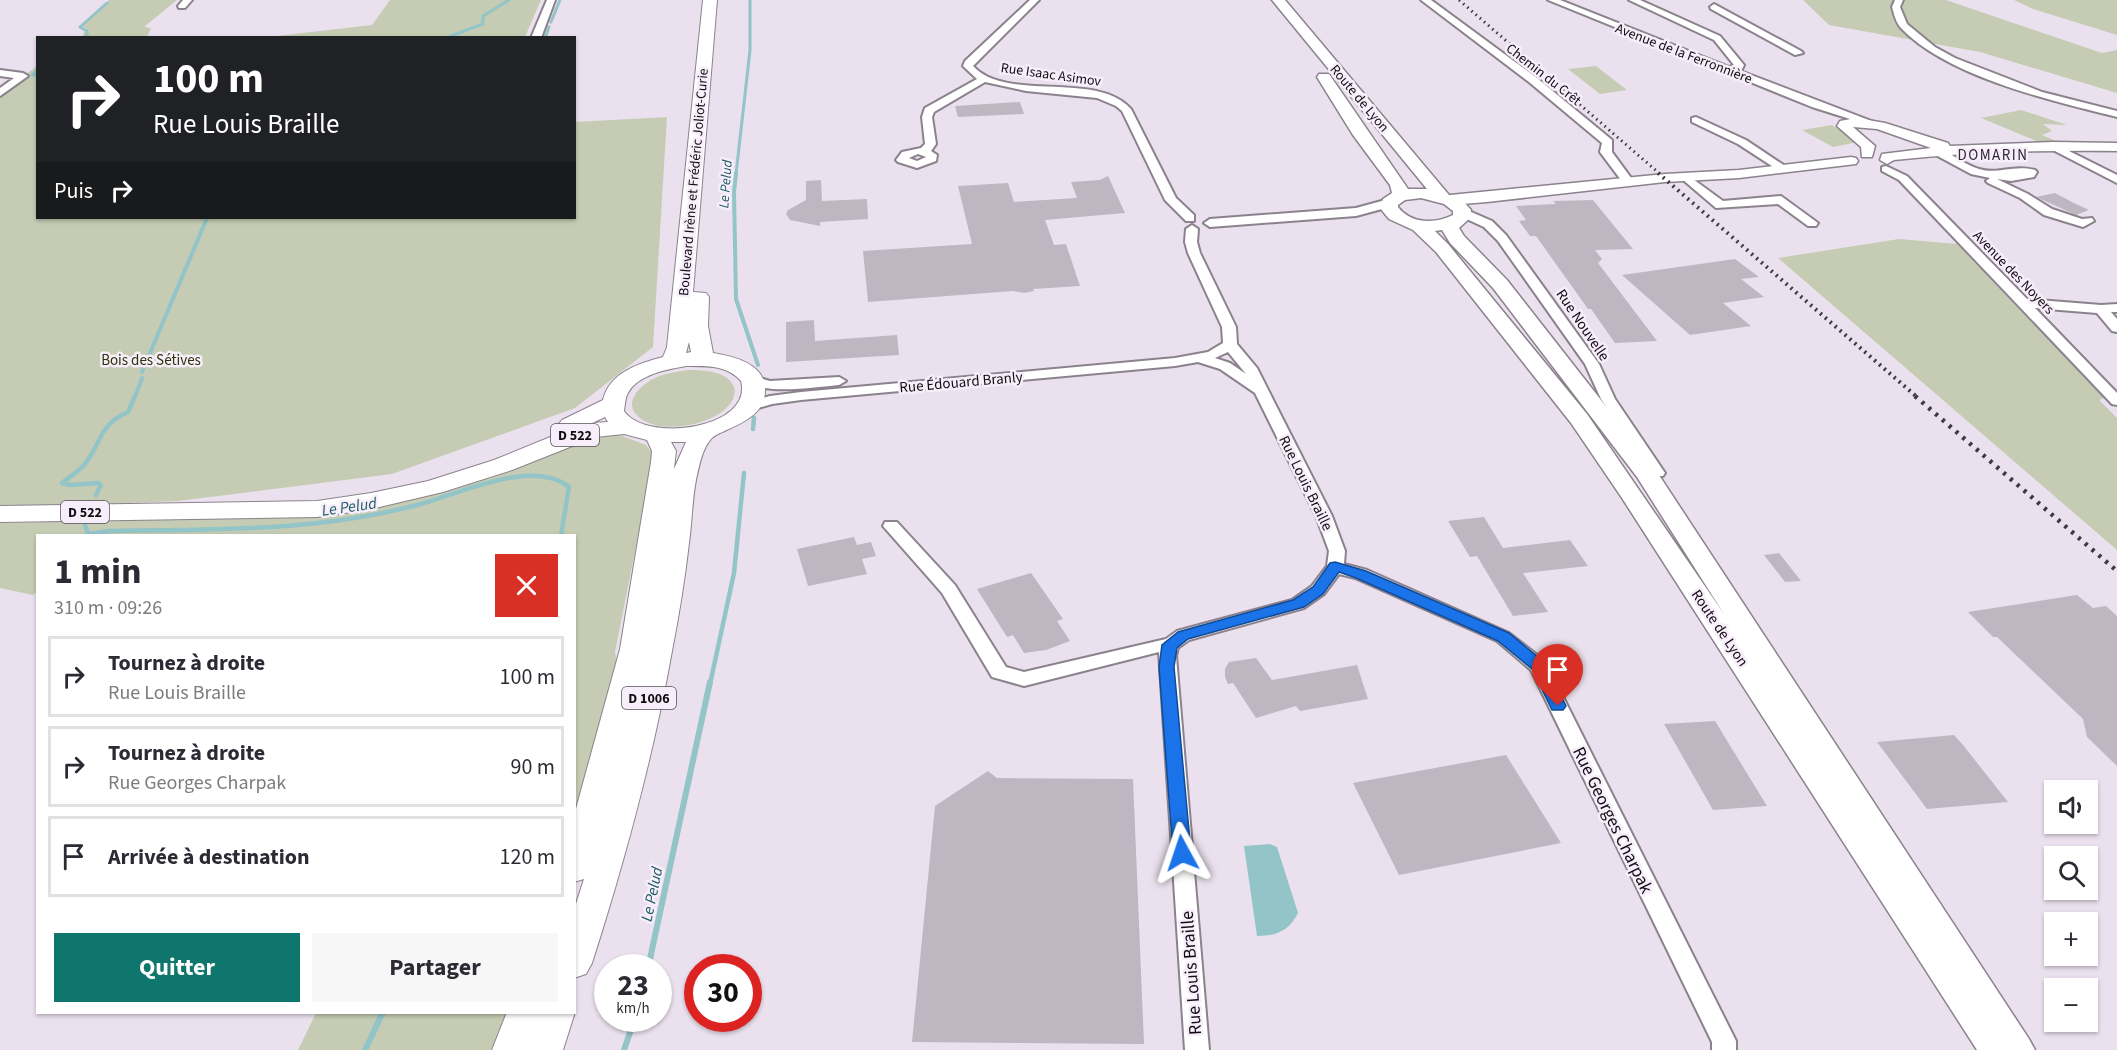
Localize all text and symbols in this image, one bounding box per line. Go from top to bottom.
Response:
street label: Avenue de la Ferronnière [1612,19,1755,89]
street label: Chemin du Crêt [1502,39,1585,111]
text: 100 m [153,49,264,109]
street label: Rue Isaac Asimov [999,58,1103,92]
icon: right [54,60,132,138]
street label: Route de Lyon [1325,60,1394,137]
street label: Boulevard Irène et Frédéric Joliot-Curie [674,67,714,297]
text: Rue Louis Braille [153,105,339,144]
district label: DOMARIN [1958,145,2028,166]
water label: Le Pelud [714,159,738,209]
icon: right [105,174,138,207]
text: Puis [54,175,93,207]
street label: Avenue des Noyers [1968,226,2059,319]
street label: Rue Nouvelle [1551,285,1614,365]
park label: Bois des Sétives [101,350,201,371]
street label: Rue Édouard Branly [899,367,1024,398]
road number: D 522 [551,424,599,446]
street label: Rue Louis Braille [1273,432,1338,534]
water label: Le Pelud [320,492,378,522]
road number: D 522 [61,501,109,523]
text: 1 min [54,546,142,597]
button: close [495,554,558,617]
street label: Route de Lyon [1686,586,1753,671]
text: 310 m · 09:26 [54,594,162,622]
pin [1532,644,1583,706]
text: Tournez à droite [108,647,265,679]
icon: arrive [1541,653,1574,686]
icon: right [57,660,90,693]
text: 100 m [500,661,555,693]
text: Rue Louis Braille [108,679,246,707]
road number: D 1006 [622,687,676,709]
text: Tournez à droite [108,737,265,769]
street label: Rue Georges Charpak [1566,743,1659,898]
icon: right [57,750,90,783]
text: 90 m [510,751,555,783]
text: Rue Georges Charpak [108,769,286,797]
map controls [2044,780,2098,1032]
button: sound [2044,780,2098,834]
position arrow [1150,821,1214,885]
icon: arrive [57,840,90,873]
text: Arrivée à destination [108,841,310,873]
text: 120 m [500,841,555,873]
button: search [2044,846,2098,900]
water label: Le Pelud [635,865,669,923]
street label: Rue Louis Braille [1175,910,1208,1036]
button: + [2044,912,2098,966]
button: Quitter [54,933,300,1002]
button: Partager [312,933,558,1002]
speed limit sign: 30 [684,954,762,1032]
text: 23 [617,964,649,1007]
button: − [2044,978,2098,1032]
text: km/h [616,998,650,1019]

